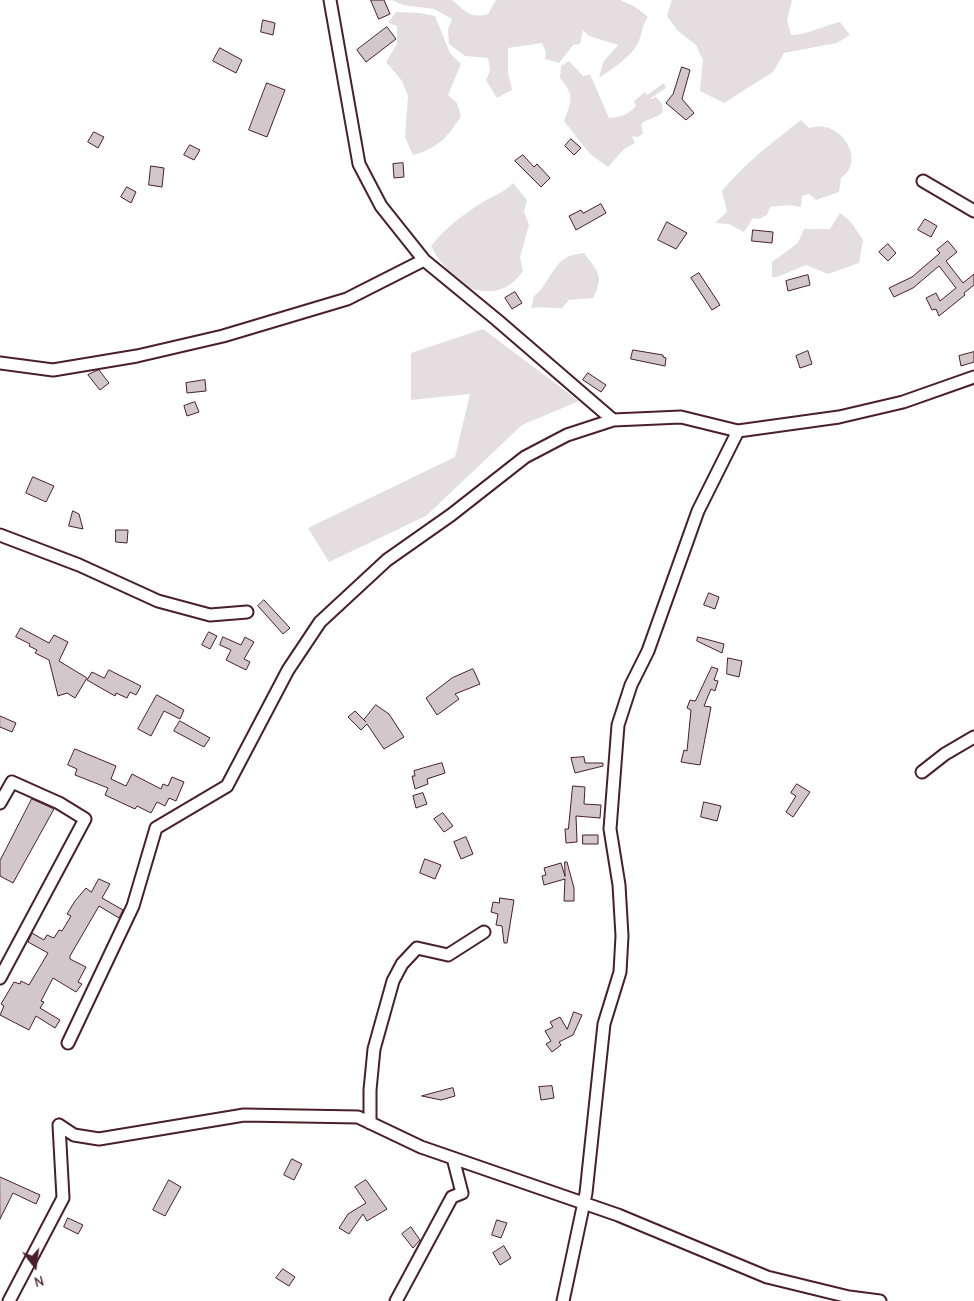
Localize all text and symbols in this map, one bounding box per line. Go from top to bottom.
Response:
north arrow [10,1241,60,1291]
text: N [32,1272,46,1290]

